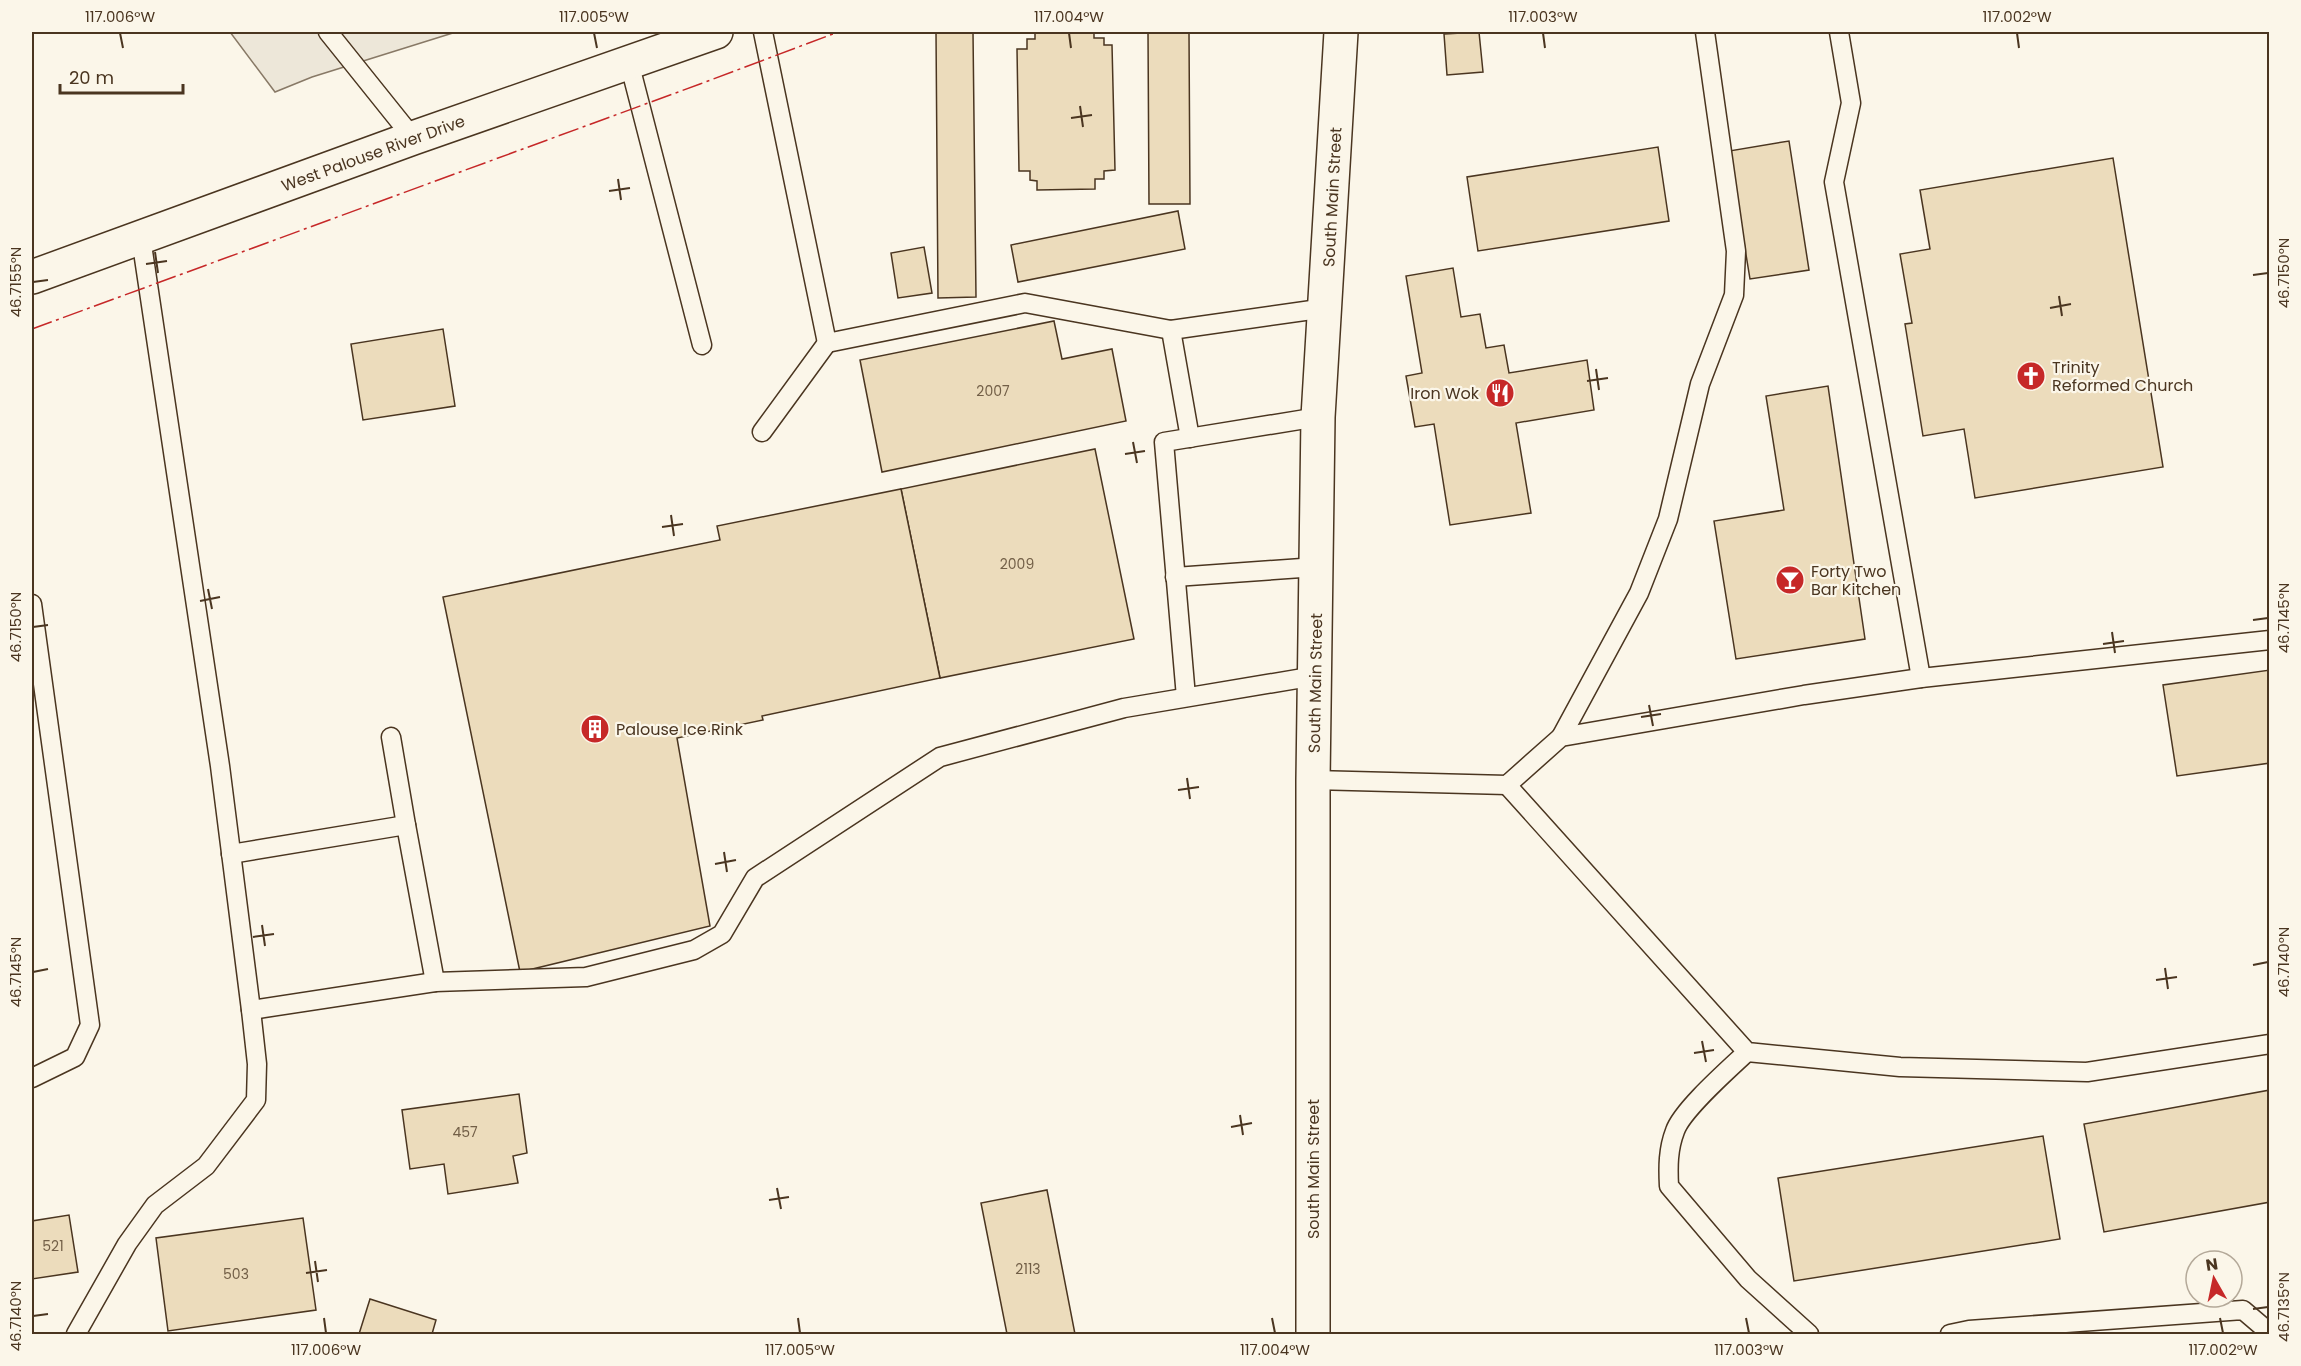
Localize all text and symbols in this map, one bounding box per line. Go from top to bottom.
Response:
text: 117.006°W [85,6,155,27]
text: 117.005°W [559,6,629,27]
text: 117.004°W [1034,6,1104,27]
text: 117.003°W [1508,6,1578,27]
text: 117.002°W [1982,6,2052,27]
scale bar [60,57,183,95]
text: 20 m [69,65,114,90]
street label: West Palouse River Drive [278,109,468,197]
street label: South Main Street [1317,126,1348,268]
text: 46.7150°N [2273,238,2294,308]
text: 46.7155°N [5,247,26,317]
place label: Trinity Reformed Church [2052,356,2193,397]
church icon: Trinity Reformed Church [2015,360,2047,392]
restaurant icon: Iron Wok [1484,377,1516,409]
house number: 2007 [976,381,1010,401]
place label: Iron Wok [1410,382,1480,405]
house number: 2009 [1000,554,1034,574]
place label: Forty Two Bar Kitchen [1811,560,1901,601]
bar icon: Forty Two Bar Kitchen [1774,564,1806,596]
text: 46.7145°N [2273,583,2294,653]
text: 46.7150°N [5,592,26,662]
street label: South Main Street [1303,613,1328,753]
building icon: Palouse Ice Rink [579,713,611,745]
place label: Palouse Ice Rink [616,718,744,741]
text: 46.7140°N [2273,927,2294,997]
text: 46.7145°N [5,937,26,1007]
street label: South Main Street [1302,1099,1325,1239]
house number: 457 [452,1122,478,1142]
house number: 521 [42,1236,64,1256]
north arrow [2184,1249,2244,1309]
text: N [2204,1252,2219,1277]
house number: 2113 [1015,1259,1041,1279]
house number: 503 [223,1264,249,1284]
text: 46.7135°N [2273,1272,2294,1342]
text: 46.7140°N [5,1281,26,1351]
text: 117.006°W [291,1339,361,1360]
text: 117.005°W [765,1339,835,1360]
text: 117.004°W [1240,1339,1310,1360]
text: 117.003°W [1714,1339,1784,1360]
text: 117.002°W [2188,1339,2258,1360]

